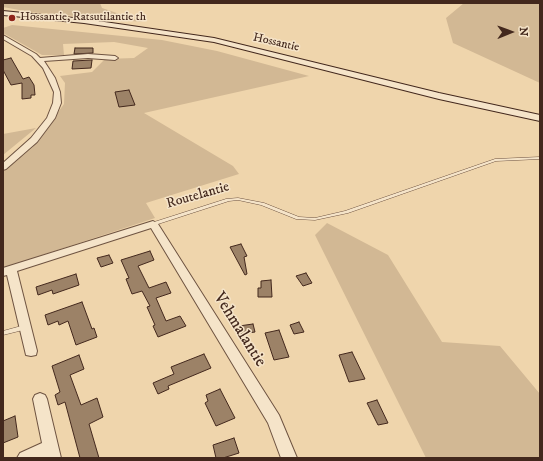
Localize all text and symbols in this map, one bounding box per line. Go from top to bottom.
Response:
place label: Hossantie, Ratsutilantie th [20,11,146,25]
north arrow [491,12,531,52]
marker: Hossantie, Ratsutilantie th [7,13,17,23]
text: N [516,27,530,36]
street label: Hossantie [252,31,300,55]
street label: Routelantie [165,179,231,213]
street label: Vehmalantie [208,289,270,371]

